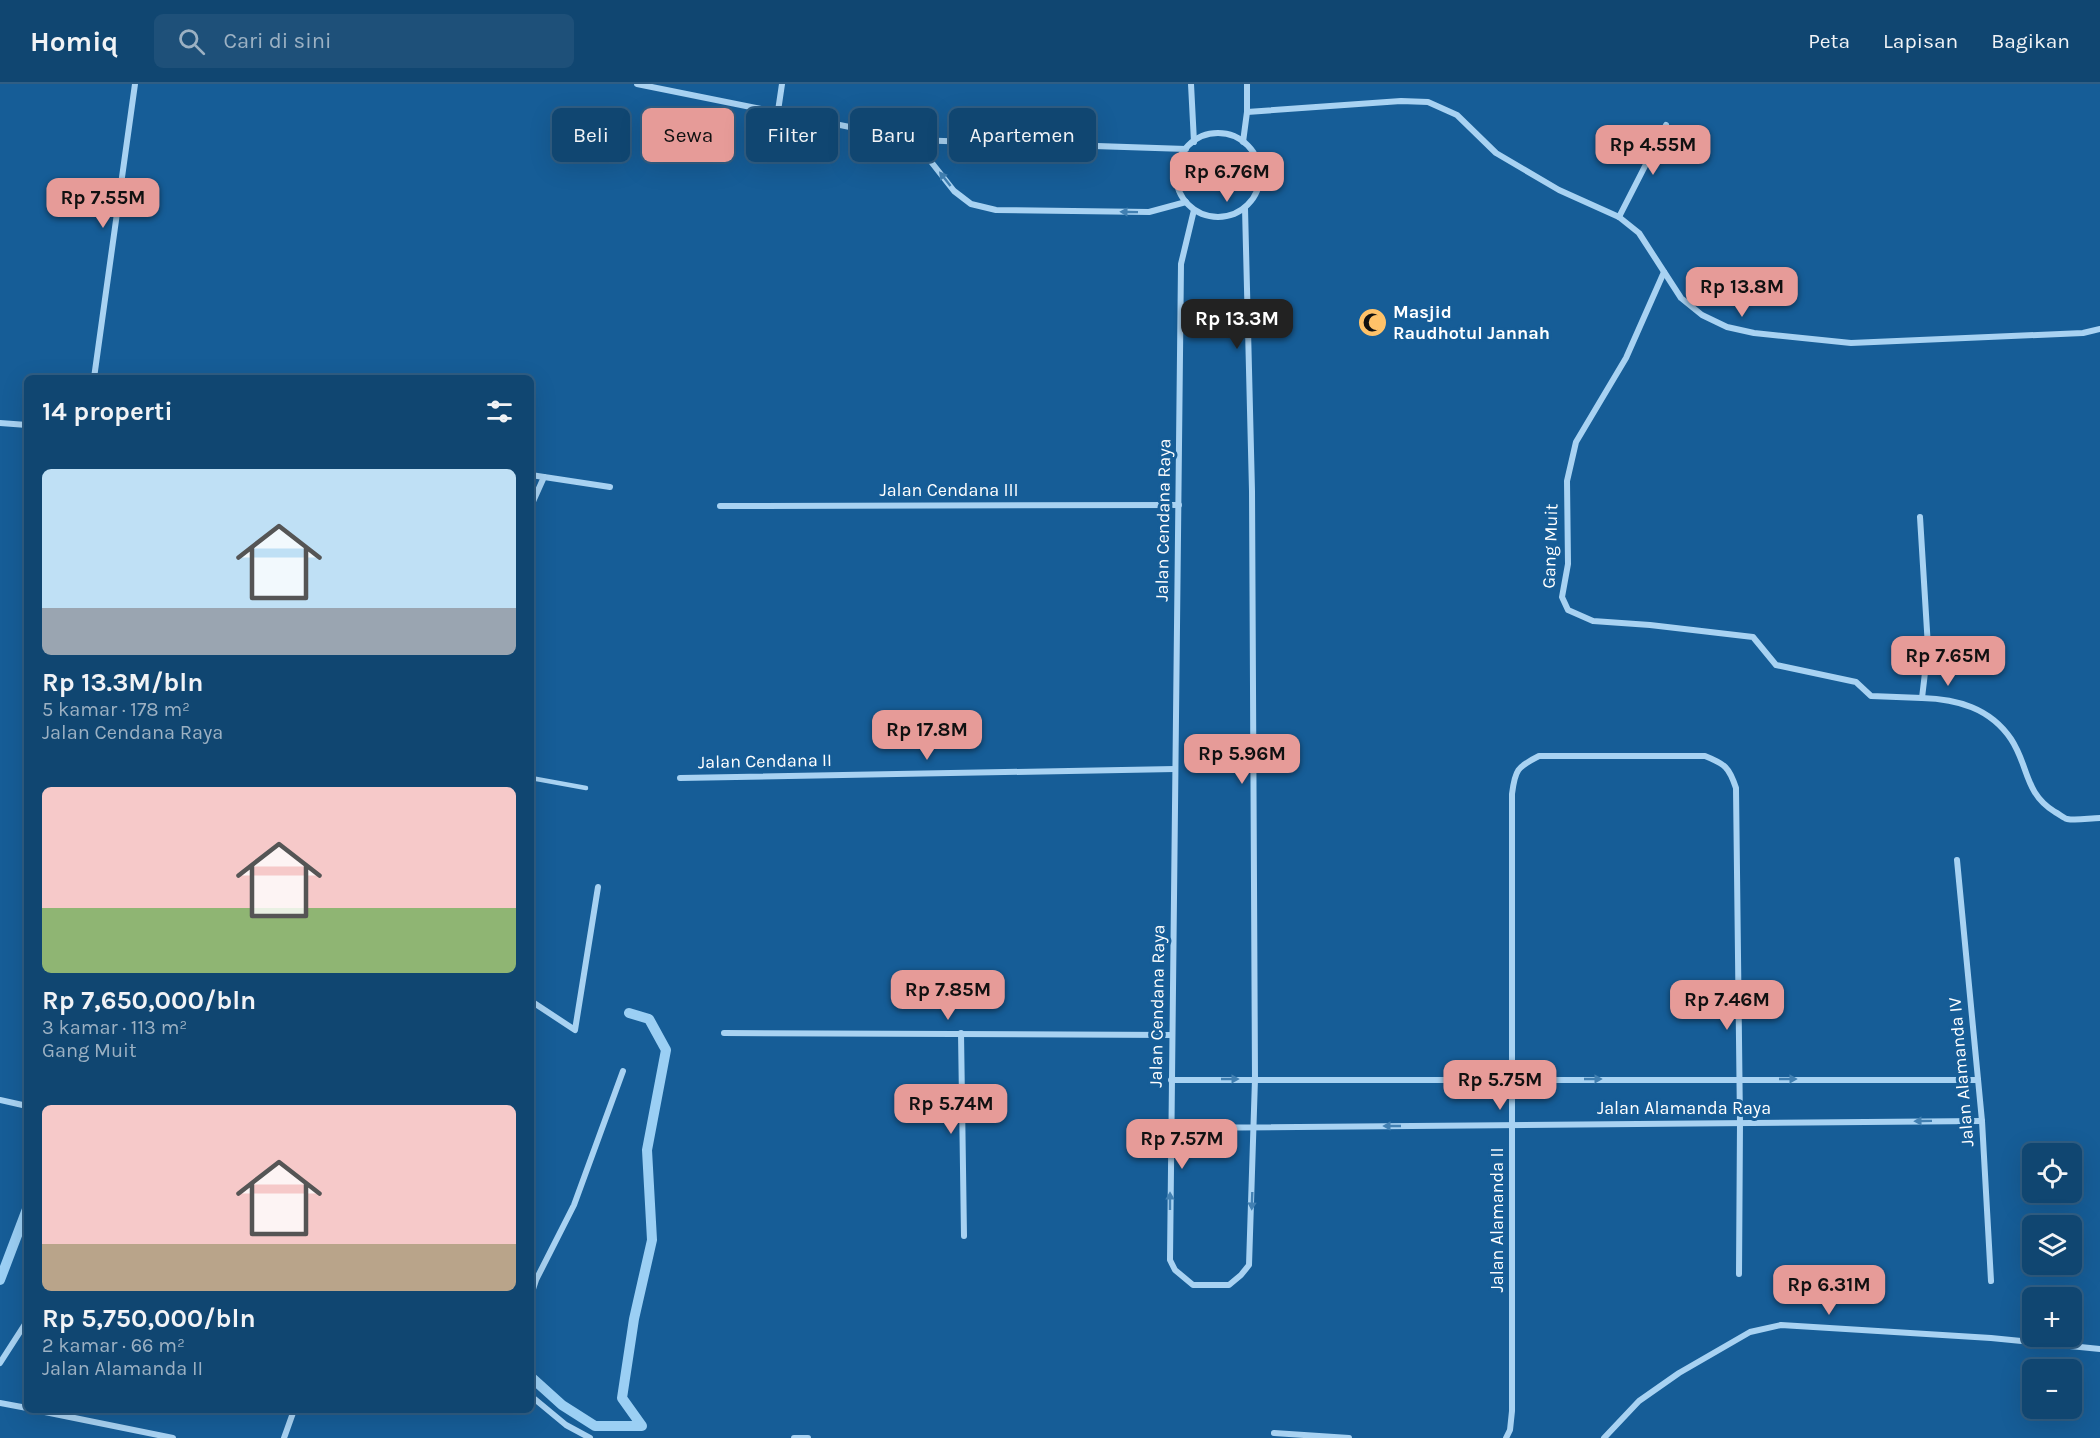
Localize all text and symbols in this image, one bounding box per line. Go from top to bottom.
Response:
search box [154,14,574,68]
text: Homiq [30,25,118,58]
icon: search [175,25,208,58]
text: Cari di sini [223,28,332,54]
text: Peta [1808,29,1850,53]
text: Lapisan [1883,29,1958,53]
text: Bagikan [1991,29,2070,53]
chip: Beli [552,108,630,162]
chip: Sewa [642,108,734,162]
chip: Filter [746,108,838,162]
chip: Baru [850,108,937,162]
chip: Apartemen [949,108,1096,162]
pin: Rp 4.55M [1591,125,1715,176]
text: Rp 4.55M [1609,133,1697,156]
pin: Rp 6.76M [1165,152,1289,203]
text: Rp 6.76M [1184,160,1270,183]
one-way arrow [939,172,951,187]
pin: Rp 7.55M [41,178,165,229]
text: Rp 7.55M [60,186,146,209]
one-way arrow [1120,207,1139,217]
pin: Rp 13.8M [1680,267,1804,318]
text: Rp 13.8M [1700,275,1784,298]
pin: Rp 13.3M [1175,299,1299,350]
place label: Masjid Raudhotul Jannah [1393,301,1550,344]
mosque icon: Masjid Raudhotul Jannah [1356,306,1388,338]
text: Rp 13.3M [1195,307,1279,330]
icon: filters [483,395,516,428]
text: 14 properti [42,396,173,427]
street label: Jalan Cendana Raya [1151,438,1175,602]
street label: Jalan Cendana III [879,479,1019,501]
street label: Gang Muit [1538,503,1562,589]
icon: home [225,508,333,616]
pin: Rp 7.65M [1886,636,2010,687]
text: Rp 7.65M [1905,644,1991,667]
text: Rp 13.3M/bln [42,667,203,698]
text: 5 kamar · 178 m² [42,698,190,721]
pin: Rp 17.8M [865,710,989,761]
text: Rp 17.8M [886,718,968,741]
text: Jalan Cendana Raya [42,721,223,744]
pin: Rp 5.96M [1180,734,1304,785]
text: Rp 5.96M [1198,742,1286,765]
street label: Jalan Cendana II [698,749,832,773]
icon: home [225,826,333,934]
street label: Jalan Cendana Raya [1145,924,1169,1088]
pin: Rp 7.85M [886,970,1010,1021]
text: Rp 7.85M [905,978,991,1001]
pin: Rp 7.46M [1665,980,1789,1031]
text: Rp 7,650,000/bln [42,985,256,1016]
text: Rp 7.46M [1684,988,1770,1011]
street label: Jalan Alamanda IV [1943,996,1979,1148]
text: 3 kamar · 113 m² [42,1016,187,1039]
text: Gang Muit [42,1039,137,1062]
pin: Rp 5.75M [1438,1060,1562,1111]
text: Rp 5.75M [1457,1068,1543,1091]
one-way arrow [1220,1074,1239,1084]
one-way arrow [1583,1074,1602,1084]
one-way arrow [1778,1074,1797,1084]
pin: Rp 5.74M [889,1084,1013,1135]
text: Rp 5.74M [908,1092,994,1115]
street label: Jalan Alamanda Raya [1597,1097,1771,1119]
one-way arrow [1914,1116,1933,1126]
pin: Rp 7.57M [1120,1119,1244,1170]
one-way arrow [1383,1121,1402,1131]
text: Rp 7.57M [1140,1127,1224,1150]
map controls [2022,1143,2082,1419]
button: locate [2022,1143,2082,1203]
icon: home [225,1144,333,1252]
street label: Jalan Alamanda II [1486,1147,1508,1293]
one-way arrow [1247,1191,1256,1210]
one-way arrow [1165,1192,1175,1211]
button: layers [2022,1215,2082,1275]
pin: Rp 6.31M [1767,1265,1891,1316]
text: Rp 6.31M [1787,1273,1871,1296]
button: + [2022,1287,2082,1347]
text: Rp 5,750,000/bln [42,1303,256,1334]
text: 2 kamar · 66 m² [42,1334,185,1357]
text: Jalan Alamanda II [42,1357,203,1380]
button: − [2022,1359,2082,1419]

